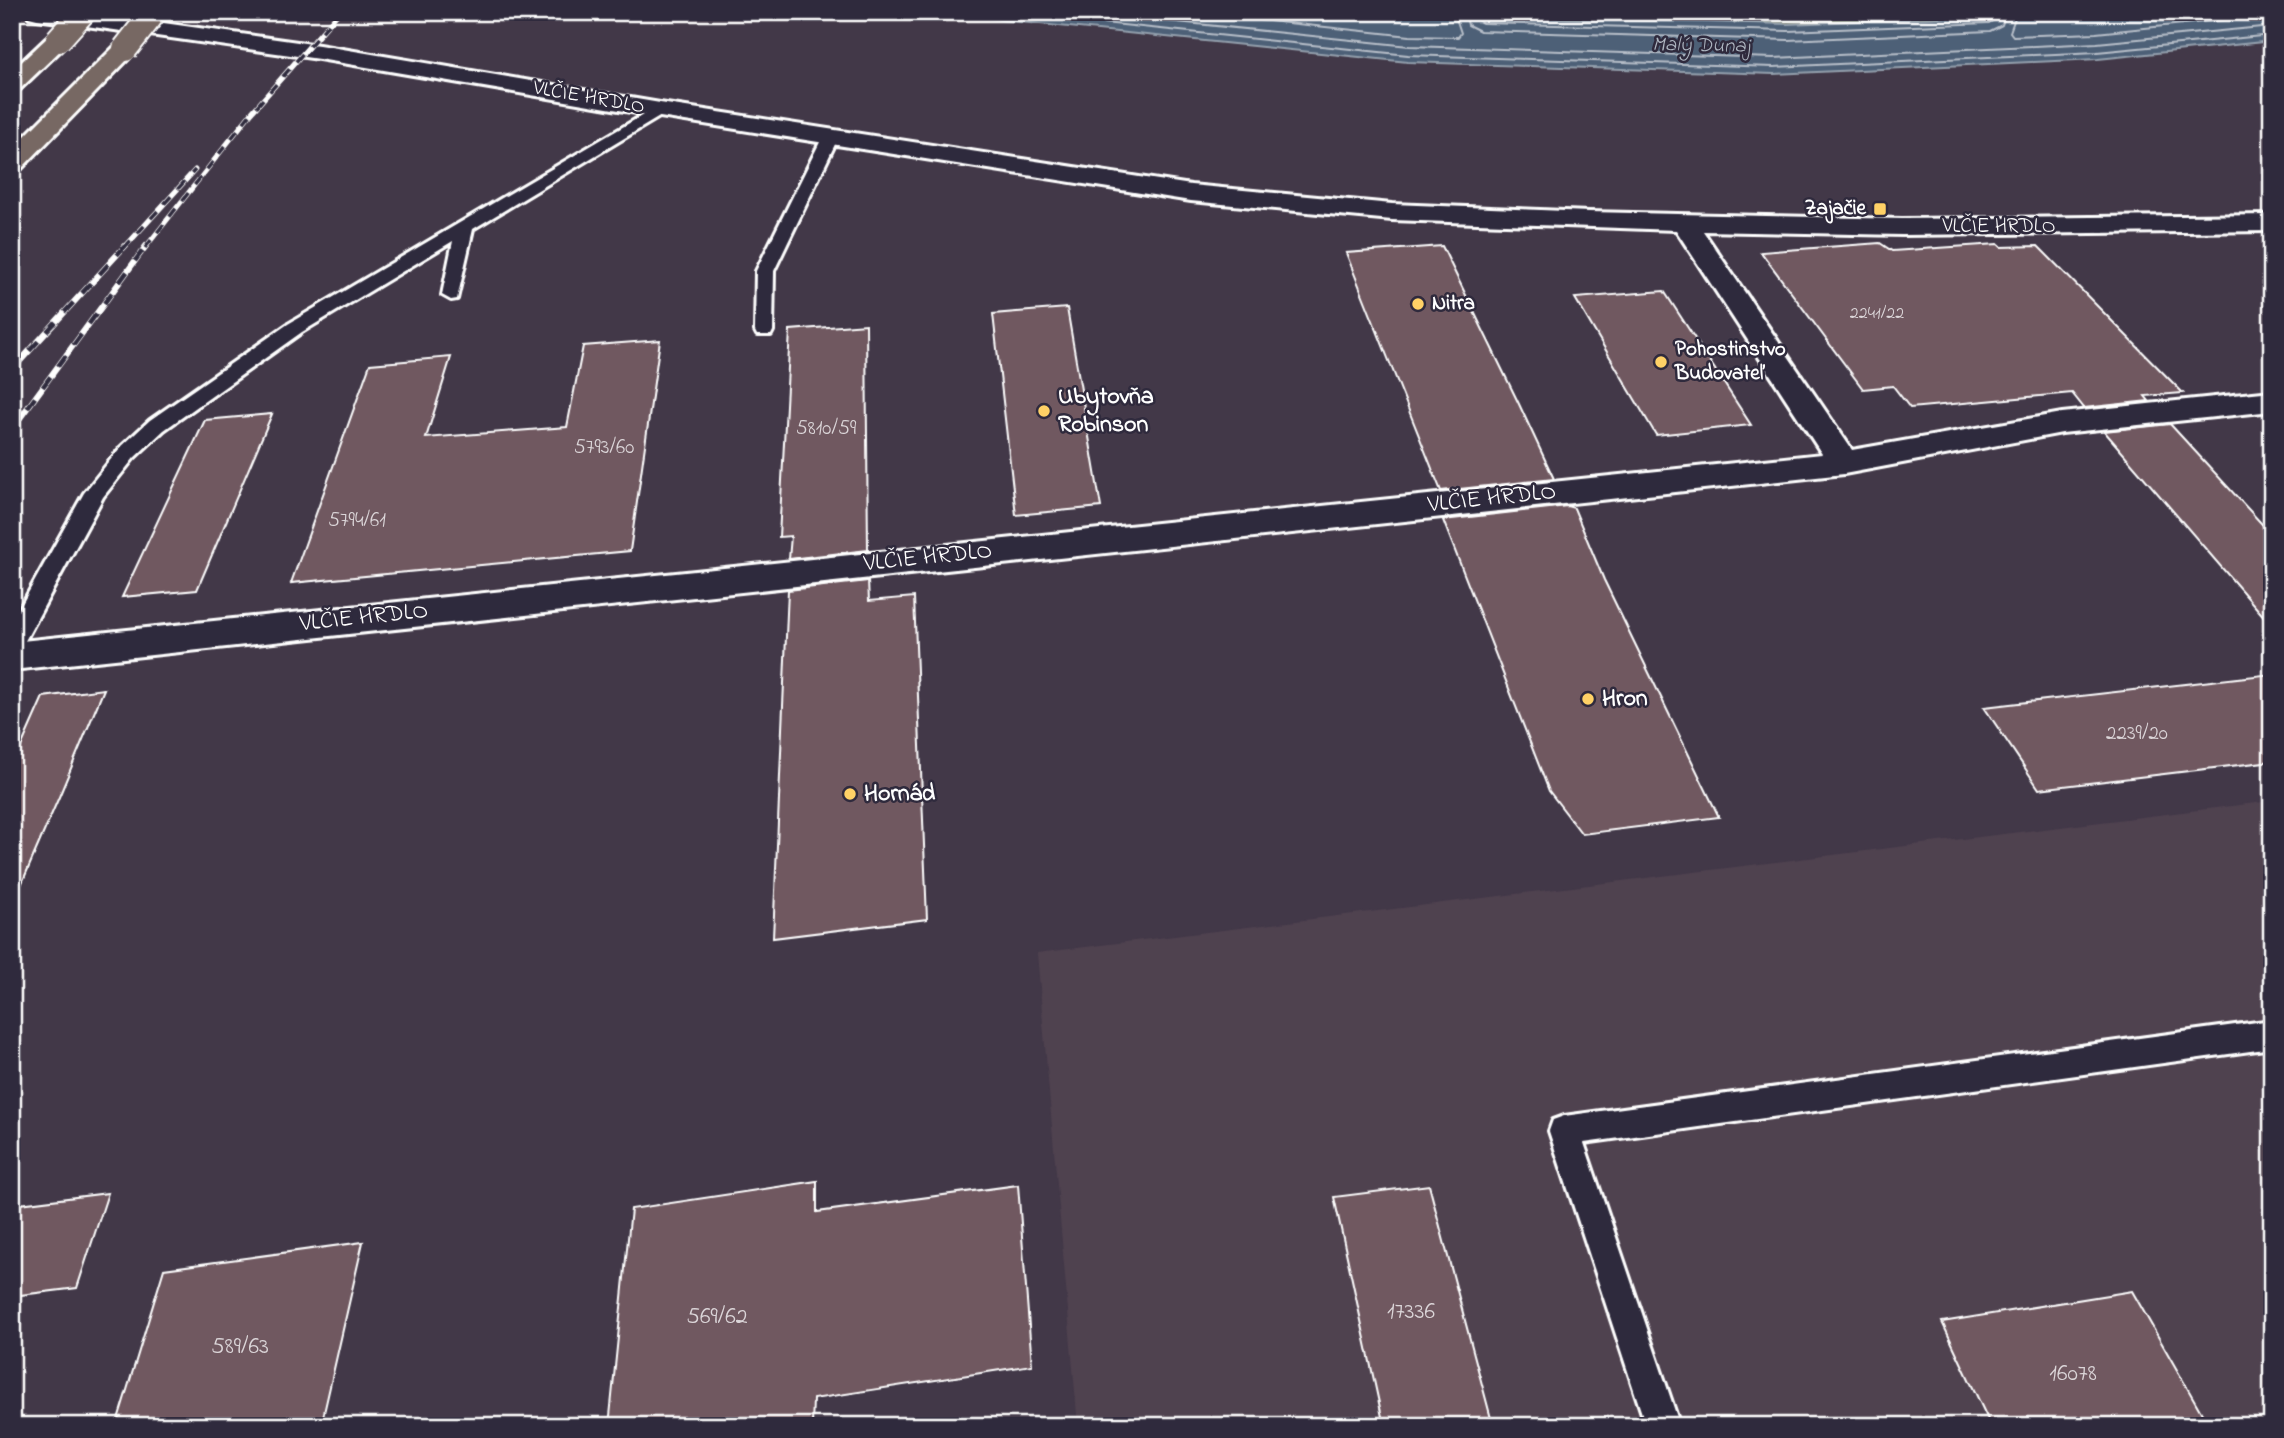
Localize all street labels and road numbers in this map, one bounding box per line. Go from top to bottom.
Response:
street label: VLČIE HRDLO [530,73,647,123]
street label: VLČIE HRDLO [1942,212,2055,242]
street label: VLČIE HRDLO [1425,475,1558,523]
street label: VLČIE HRDLO [861,534,994,582]
street label: VLČIE HRDLO [297,594,430,642]

